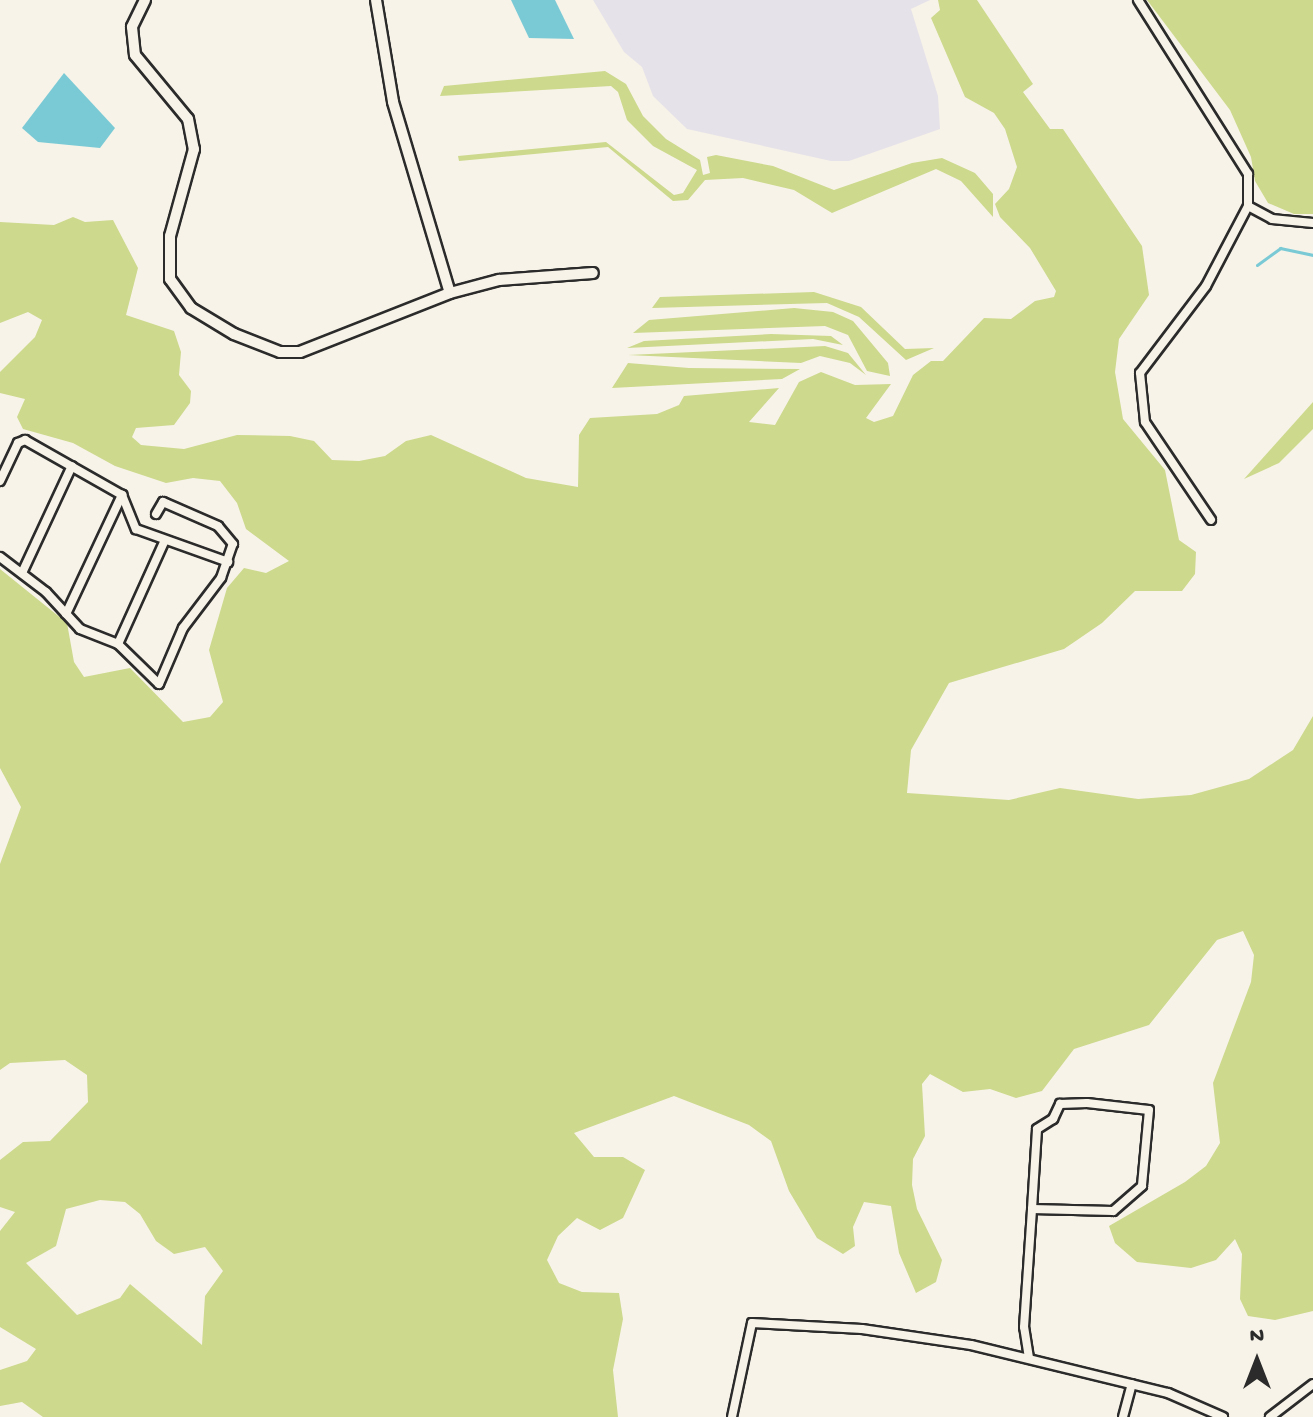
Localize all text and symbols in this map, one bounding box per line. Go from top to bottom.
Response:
north arrow [1217,1321,1297,1401]
text: N [1250,1324,1264,1350]

